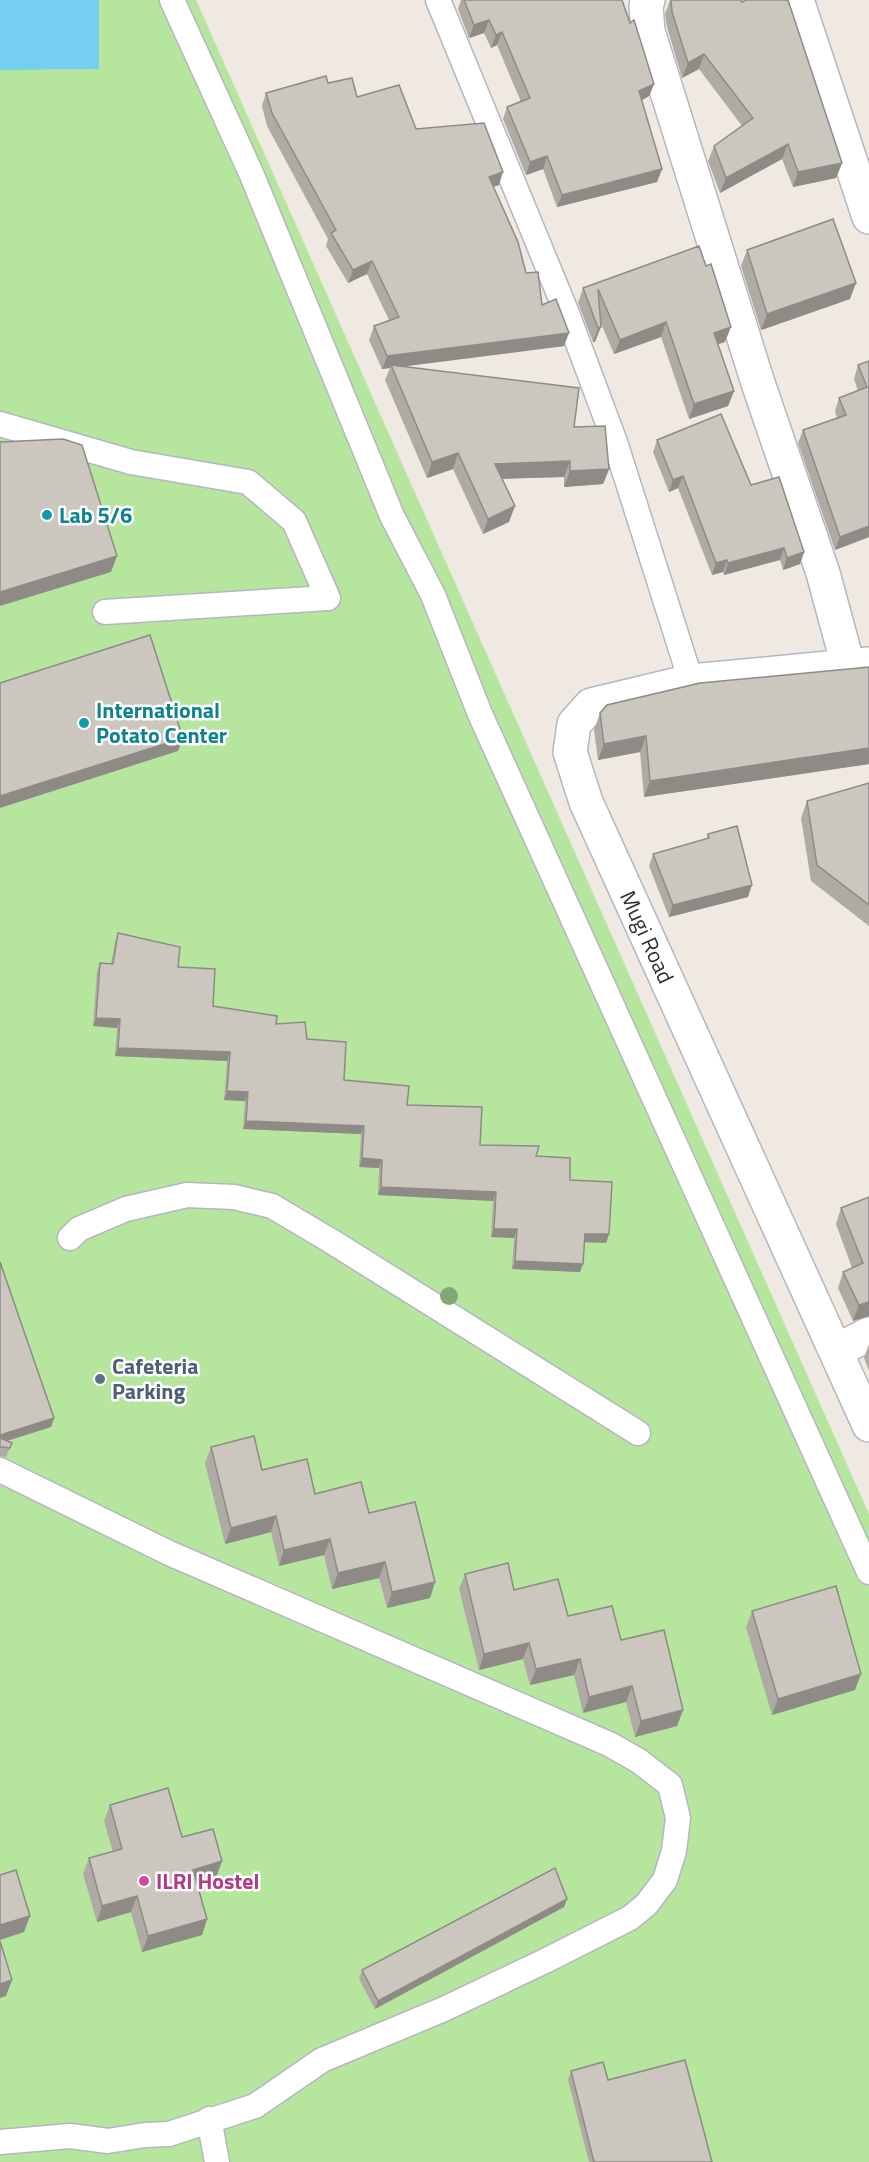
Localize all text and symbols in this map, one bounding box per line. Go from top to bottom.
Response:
place label: Lab 5/6 [59,498,132,532]
marker: Lab 5/6 [40,508,54,522]
place label: International Potato Center [96,693,227,752]
marker: International Potato Center [77,716,91,730]
street label: Mugi Road [611,885,683,989]
place label: Cafeteria Parking [112,1349,199,1408]
marker: Cafeteria Parking [93,1372,107,1386]
place label: ILRI Hostel [156,1864,259,1898]
marker: ILRI Hostel [137,1874,151,1888]

